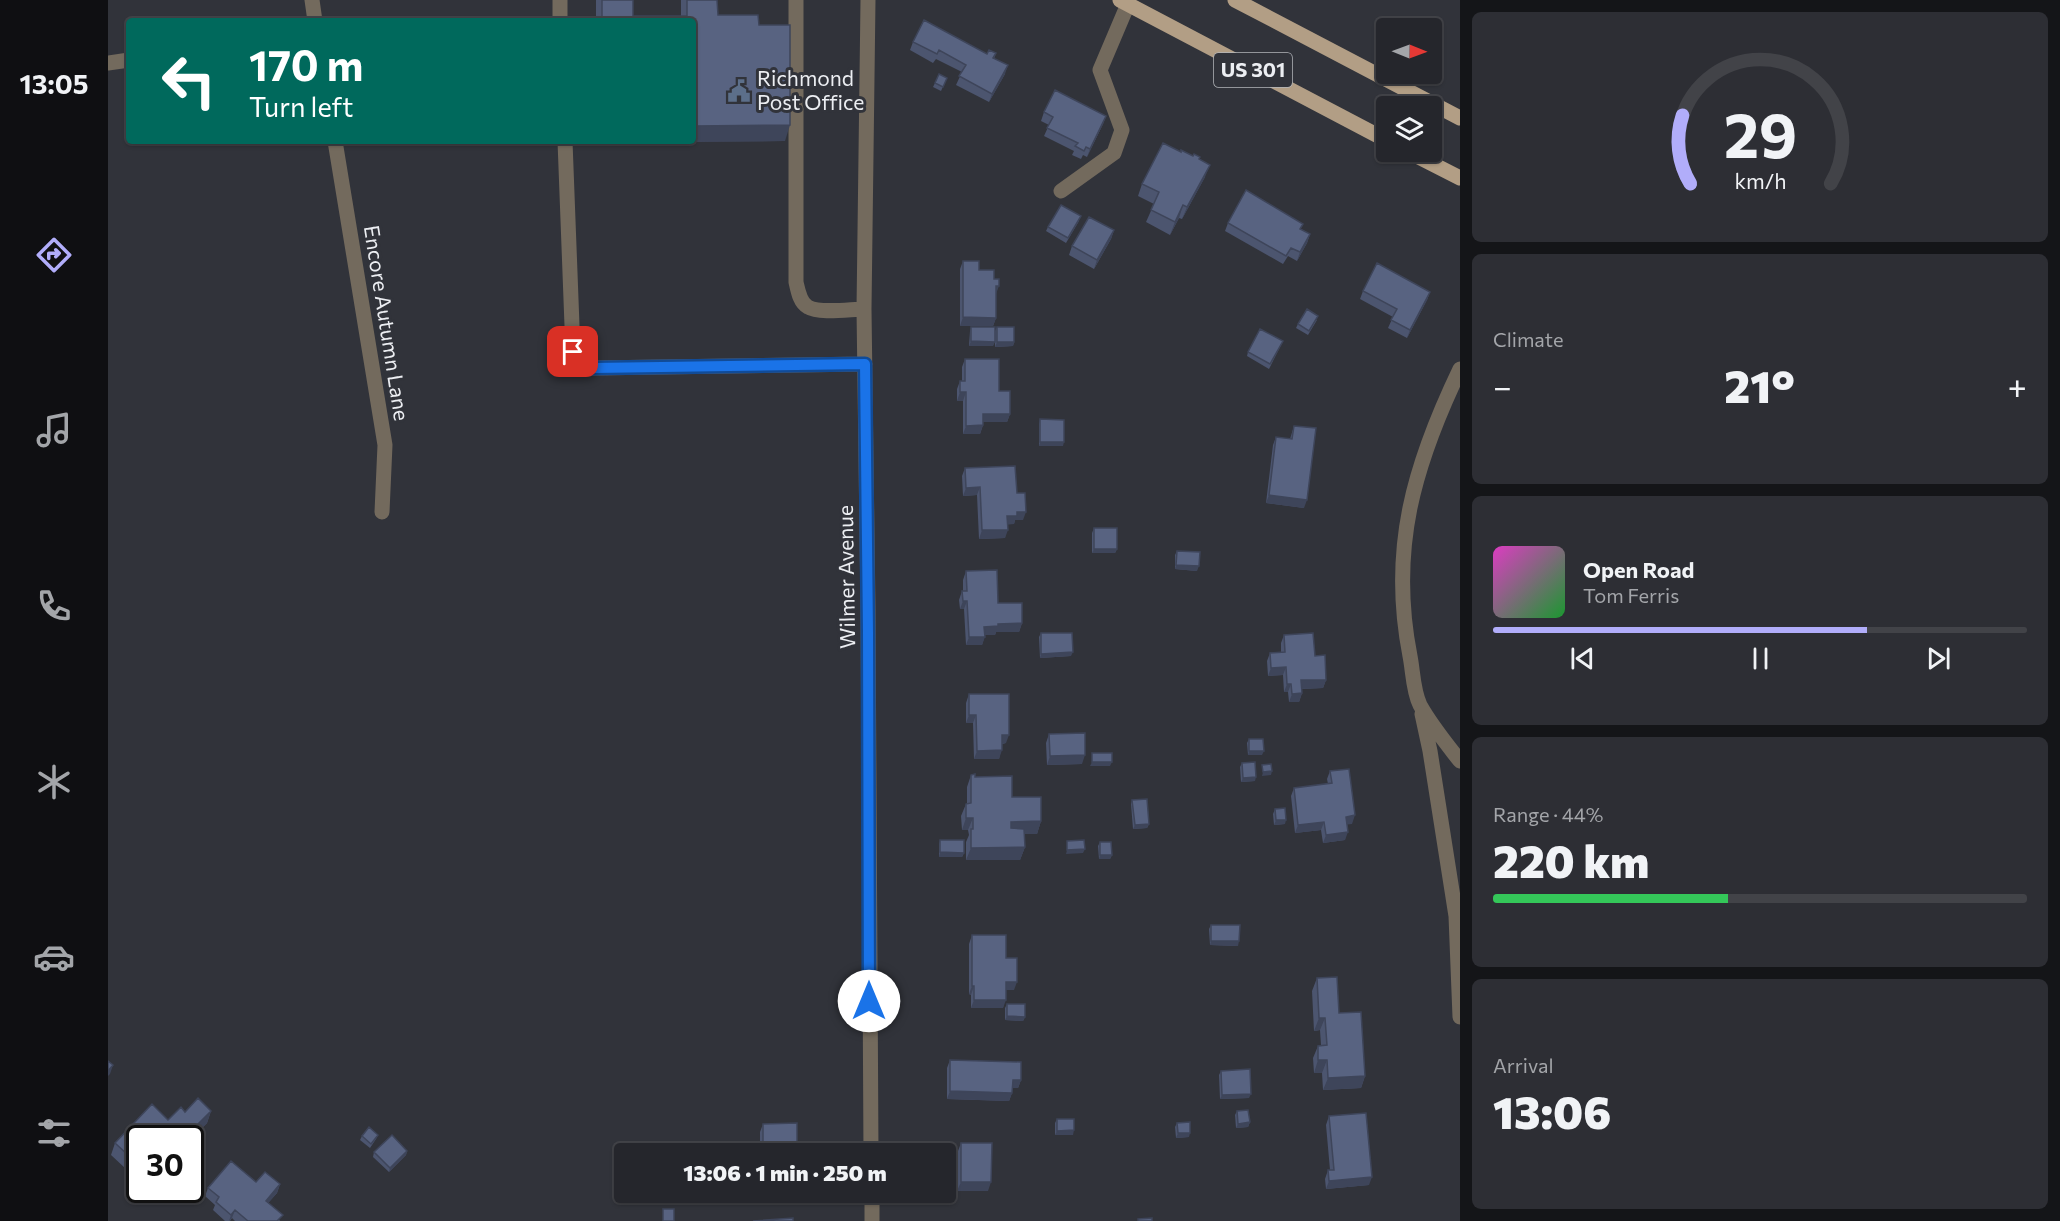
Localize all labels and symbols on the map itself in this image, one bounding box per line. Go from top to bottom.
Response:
north arrow [1376,18,1442,84]
road number: US 301 [1214,53,1292,87]
place label: Richmond Post Office [757,65,864,114]
public building icon: Richmond Post Office [726,78,752,104]
street label: Encore Autumn Lane [360,223,415,422]
pin [547,326,598,377]
street label: Wilmer Avenue [832,505,859,649]
position arrow [837,969,901,1033]
speed limit sign: 30 [126,1125,204,1203]

